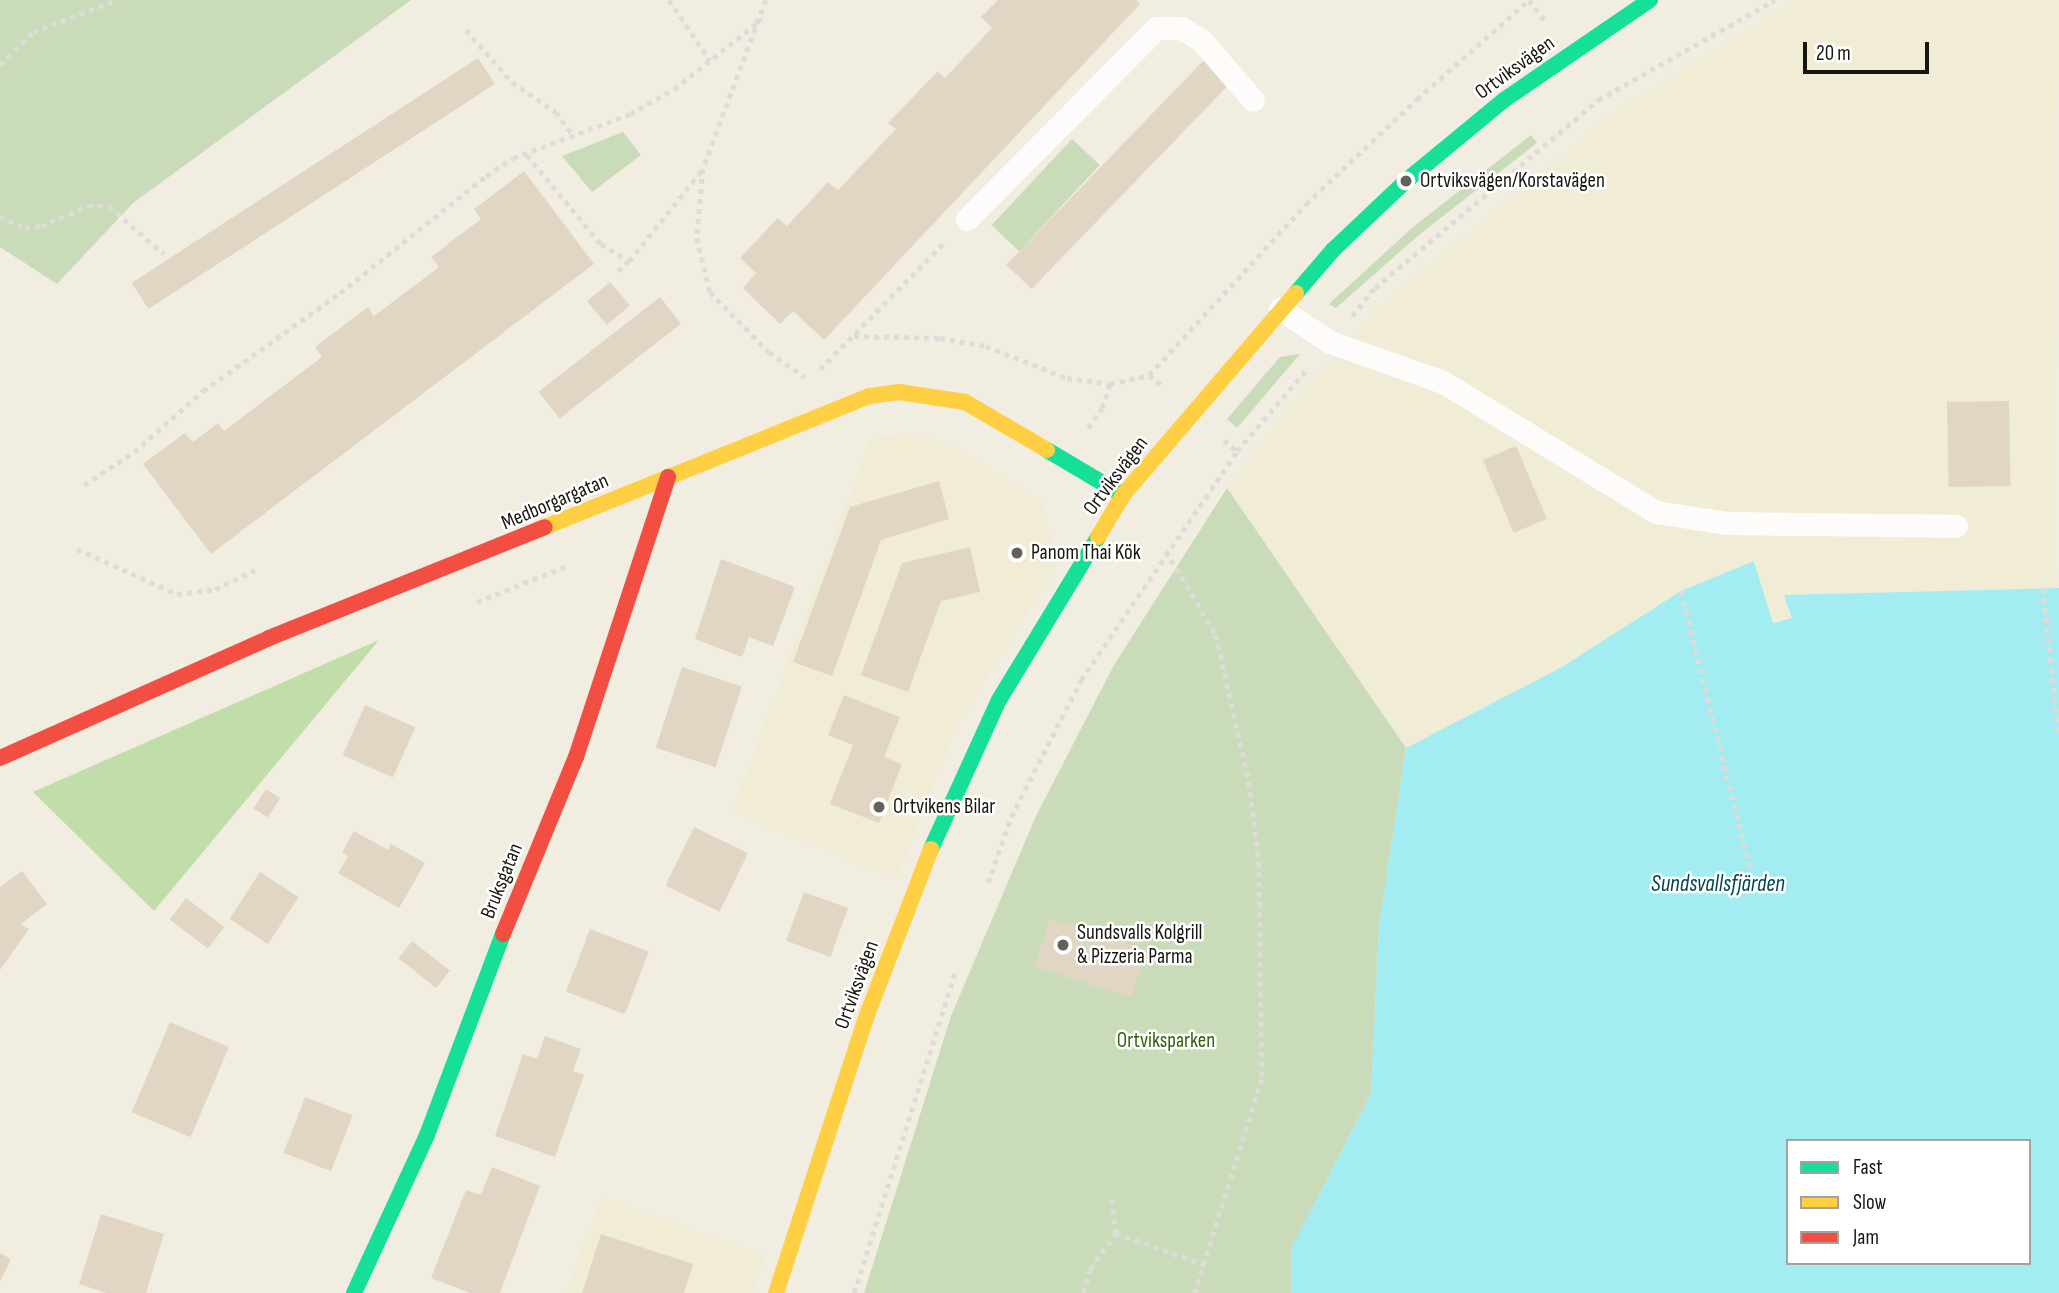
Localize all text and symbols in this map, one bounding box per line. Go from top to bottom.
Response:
scale bar [1807,28,1933,72]
street label: Ortviksvägen [1470,31,1560,105]
text: 20 m [1816,41,1851,66]
place label: Ortviksvägen/Korstavägen [1420,168,1605,194]
marker: Ortviksvägen/Korstavägen [1398,173,1414,189]
street label: Ortviksvägen [1078,432,1154,520]
street label: Medborgargatan [498,468,612,536]
place label: Panom Thai Kök [1031,540,1141,566]
marker: Panom Thai Kök [1009,545,1025,561]
place label: Ortvikens Bilar [893,794,995,820]
marker: Ortvikens Bilar [871,799,887,815]
street label: Bruksgatan [476,840,528,922]
water label: Sundsvallsfjärden [1651,870,1785,898]
place label: Sundsvalls Kolgrill & Pizzeria Parma [1077,920,1202,970]
street label: Ortviksvägen [829,937,885,1033]
marker: Sundsvalls Kolgrill & Pizzeria Parma [1055,937,1071,953]
park label: Ortviksparken [1117,1028,1215,1054]
legend [1786,1139,2031,1265]
text: Fast [1853,1155,1883,1180]
text: Slow [1853,1190,1886,1215]
text: Jam [1853,1225,1879,1250]

